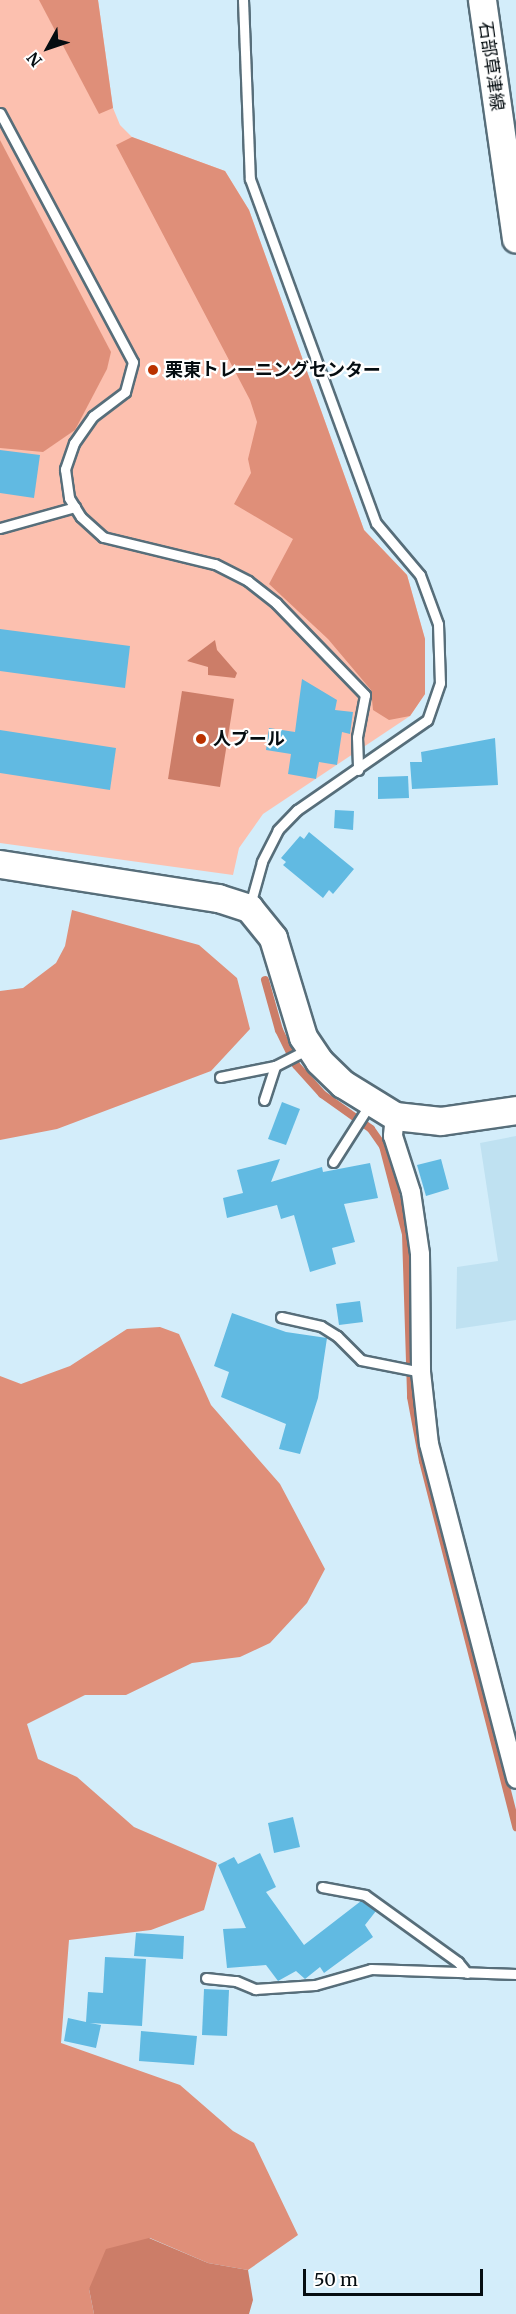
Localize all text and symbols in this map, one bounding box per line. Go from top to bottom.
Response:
north arrow [18,18,78,78]
street label: 石部草津線 [474,20,508,112]
text: N [22,48,46,71]
place label: 栗東トレーニングセンター [165,359,381,381]
marker: 栗東トレーニングセンター [146,363,160,377]
place label: 人プール [213,728,285,750]
marker: 人プール [194,732,208,746]
scale bar [306,2257,486,2295]
text: 50 m [314,2268,358,2291]

